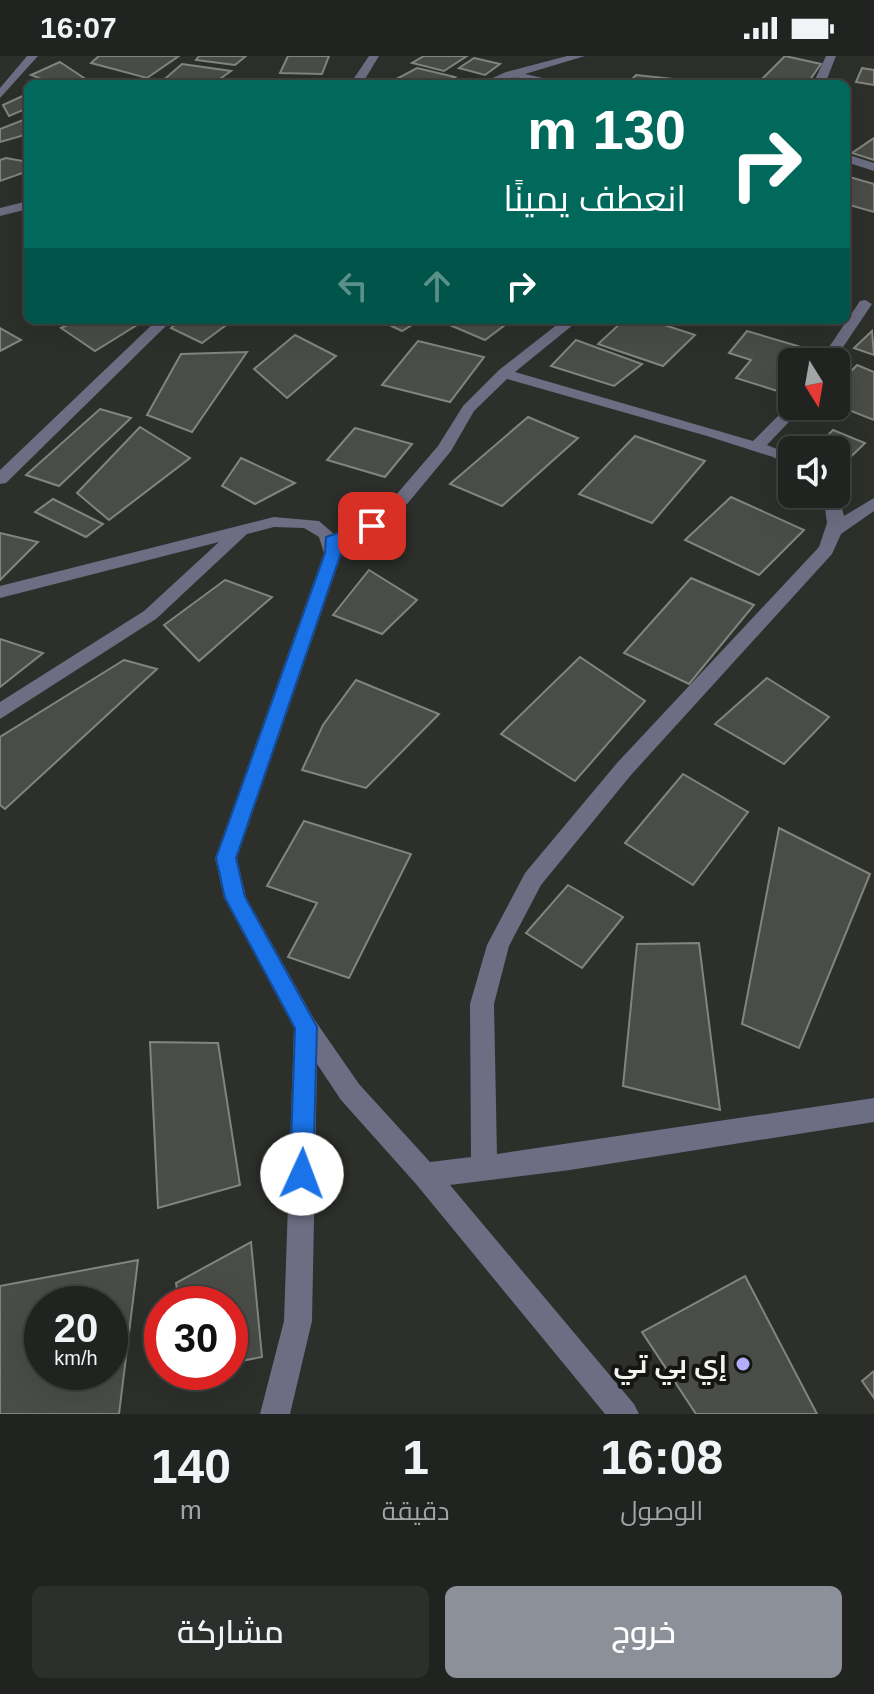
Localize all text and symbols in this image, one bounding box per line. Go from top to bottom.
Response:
text: 16:07 [40,11,117,44]
text: 130 m [527,98,686,161]
icon: right [714,112,818,216]
text: انعطف يمينًا [503,178,686,219]
icon: left [331,264,375,308]
icon: ahead [415,264,459,308]
icon: right [499,264,543,308]
north arrow [778,348,850,420]
map controls [778,348,850,508]
button: sound [778,436,850,508]
pin [338,492,406,560]
icon: arrive [350,504,394,548]
position arrow [260,1132,344,1216]
speed limit sign: 30 [144,1286,248,1390]
text: 20 [54,1306,98,1350]
text: km/h [54,1347,98,1369]
place label: إي بي تي [614,1349,727,1385]
marker: إي بي تي [734,1355,752,1373]
text: 1 [402,1431,429,1484]
text: 16:08 [600,1431,723,1484]
text: 140 [151,1440,231,1493]
text: m [180,1495,202,1525]
text: دقيقة [382,1496,449,1526]
text: الوصول [620,1496,703,1526]
button: مشاركة [32,1586,429,1678]
button: خروج [445,1586,842,1678]

